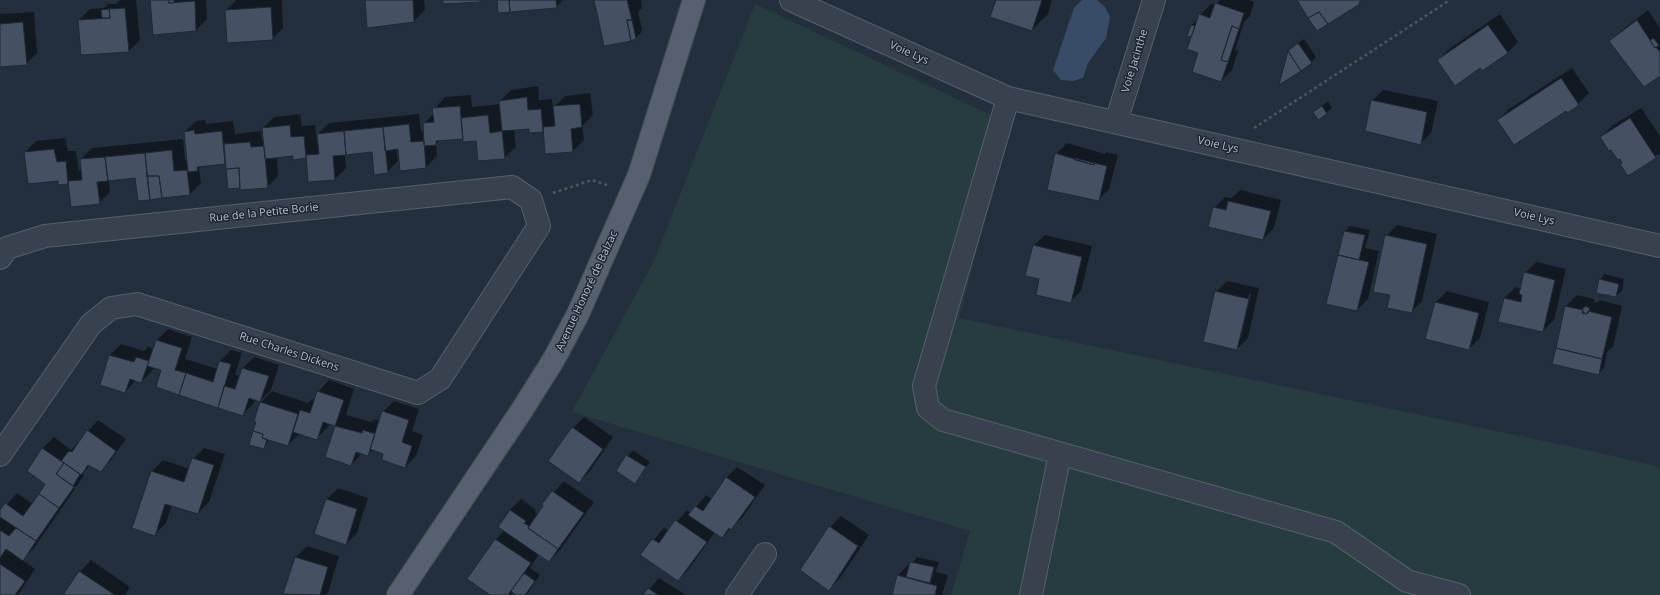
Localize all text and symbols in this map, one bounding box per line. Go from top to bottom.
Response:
street label: Voie Jacinthe [1119,28,1151,94]
street label: Voie Lys [887,39,931,67]
street label: Voie Lys [1196,134,1240,156]
street label: Rue de la Petite Borie [209,201,319,225]
street label: Voie Lys [1512,206,1556,228]
street label: Avenue Honoré de Balzac [553,229,621,353]
street label: Rue Charles Dickens [238,330,340,374]

